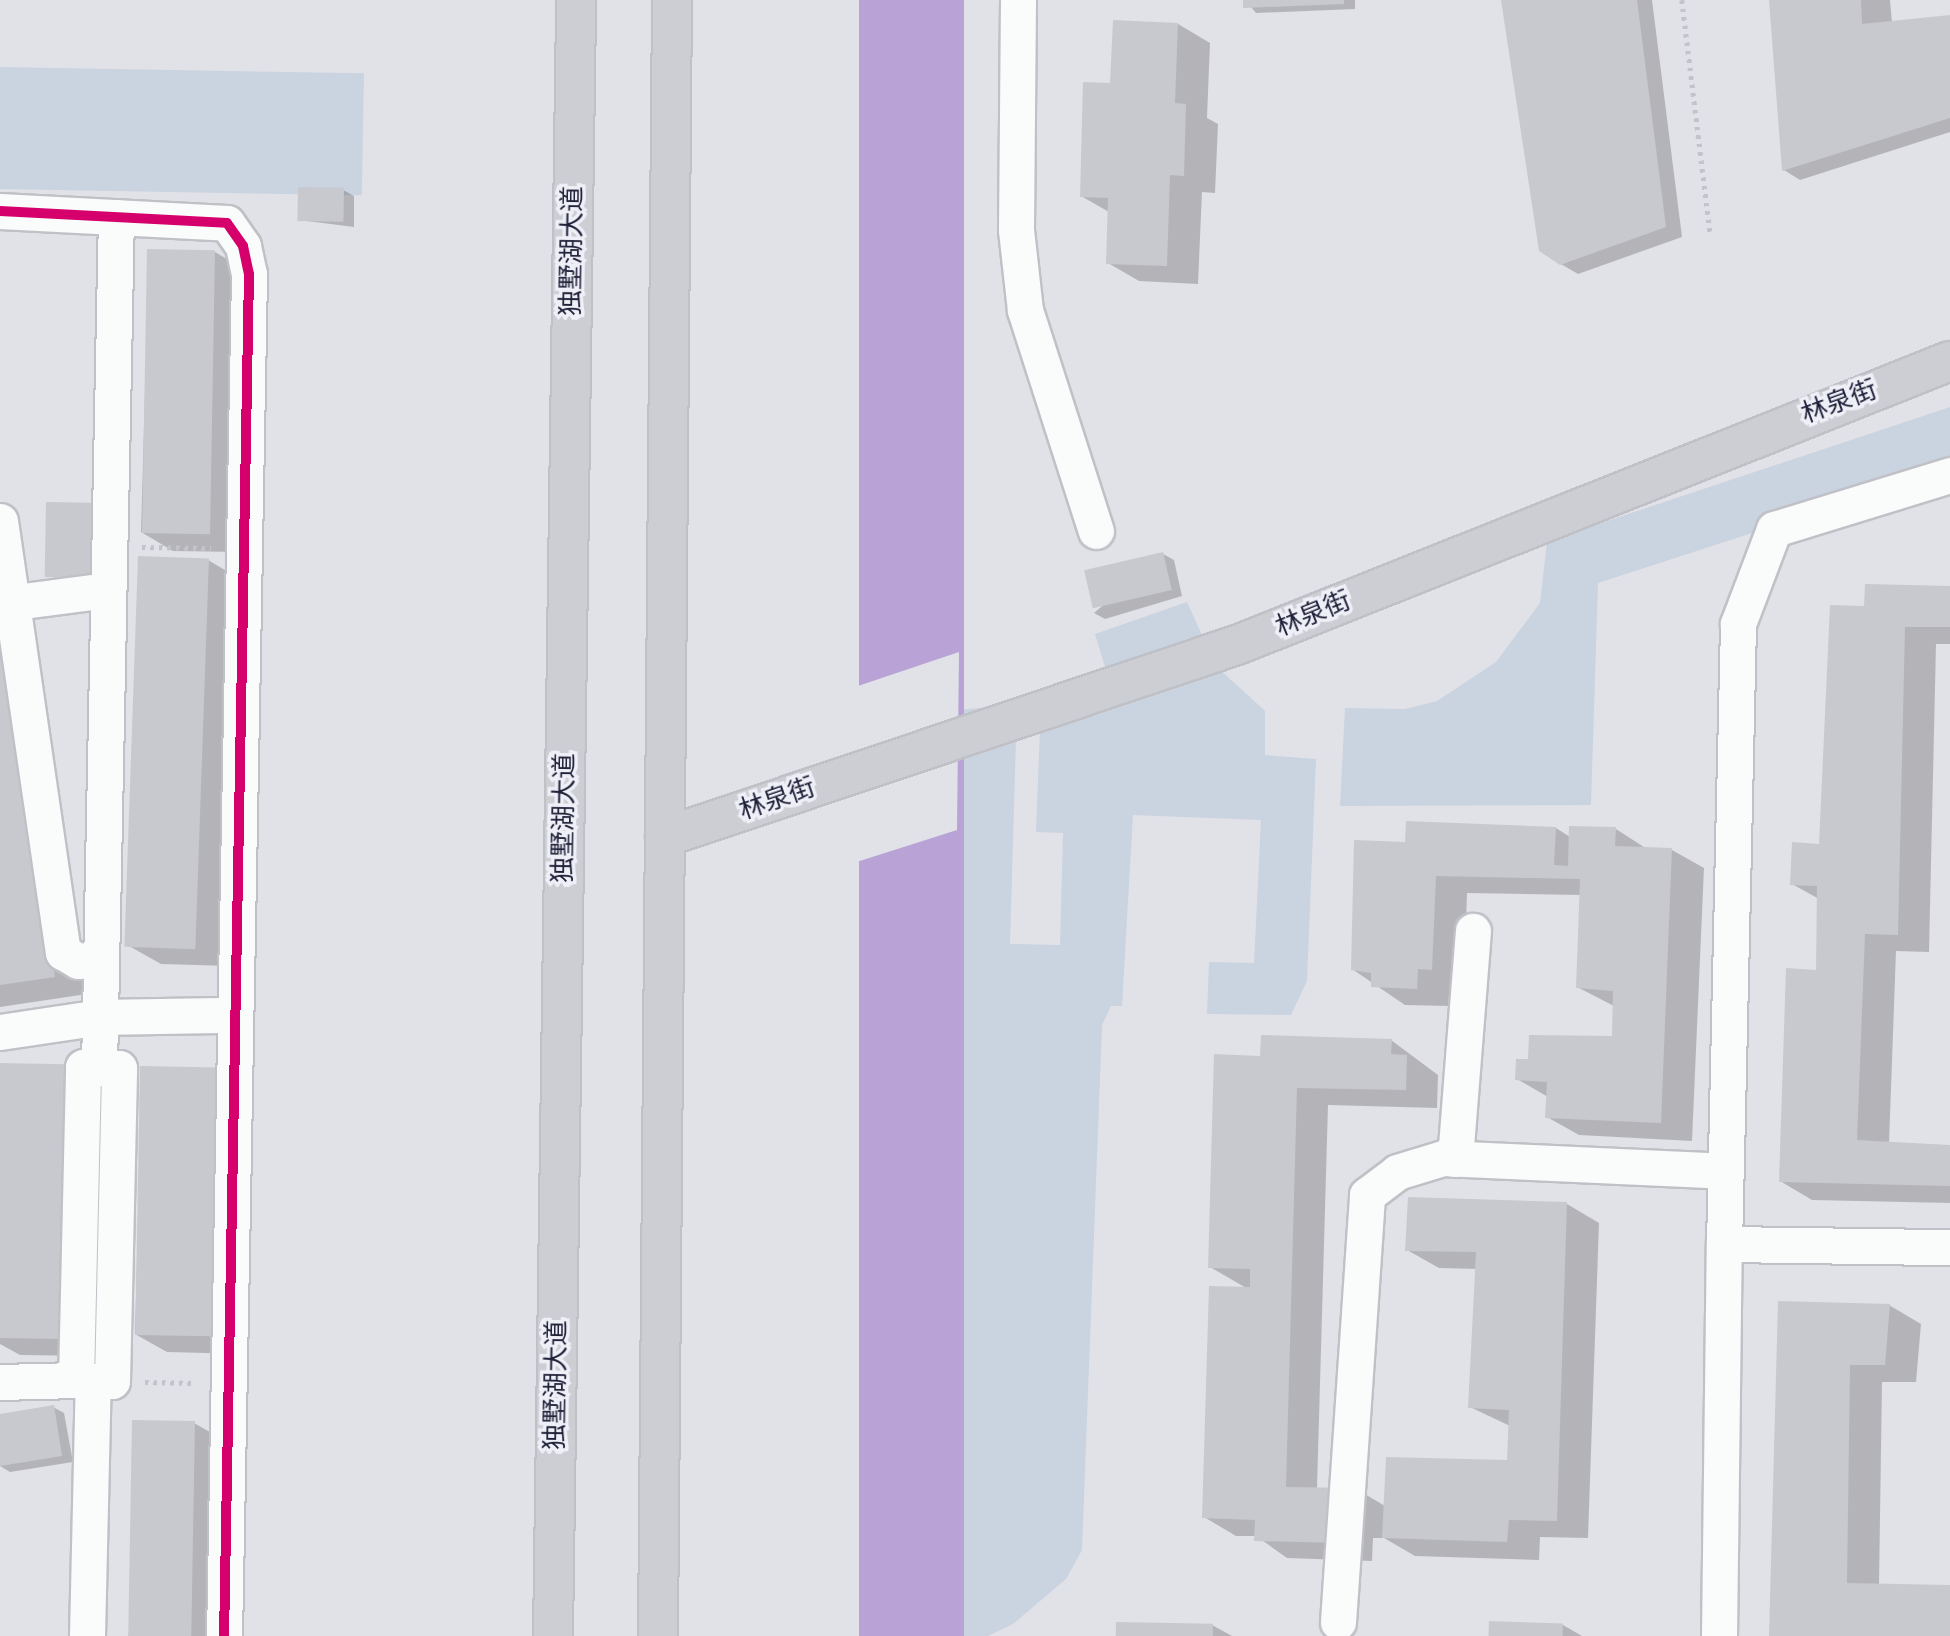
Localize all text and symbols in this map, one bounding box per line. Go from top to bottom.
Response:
street label: 独墅湖大道 [555,186,589,316]
street label: 林泉街 [1797,374,1881,430]
street label: 林泉街 [1271,585,1355,643]
street label: 独墅湖大道 [547,753,581,883]
street label: 林泉街 [735,772,819,826]
street label: 独墅湖大道 [539,1320,573,1450]

